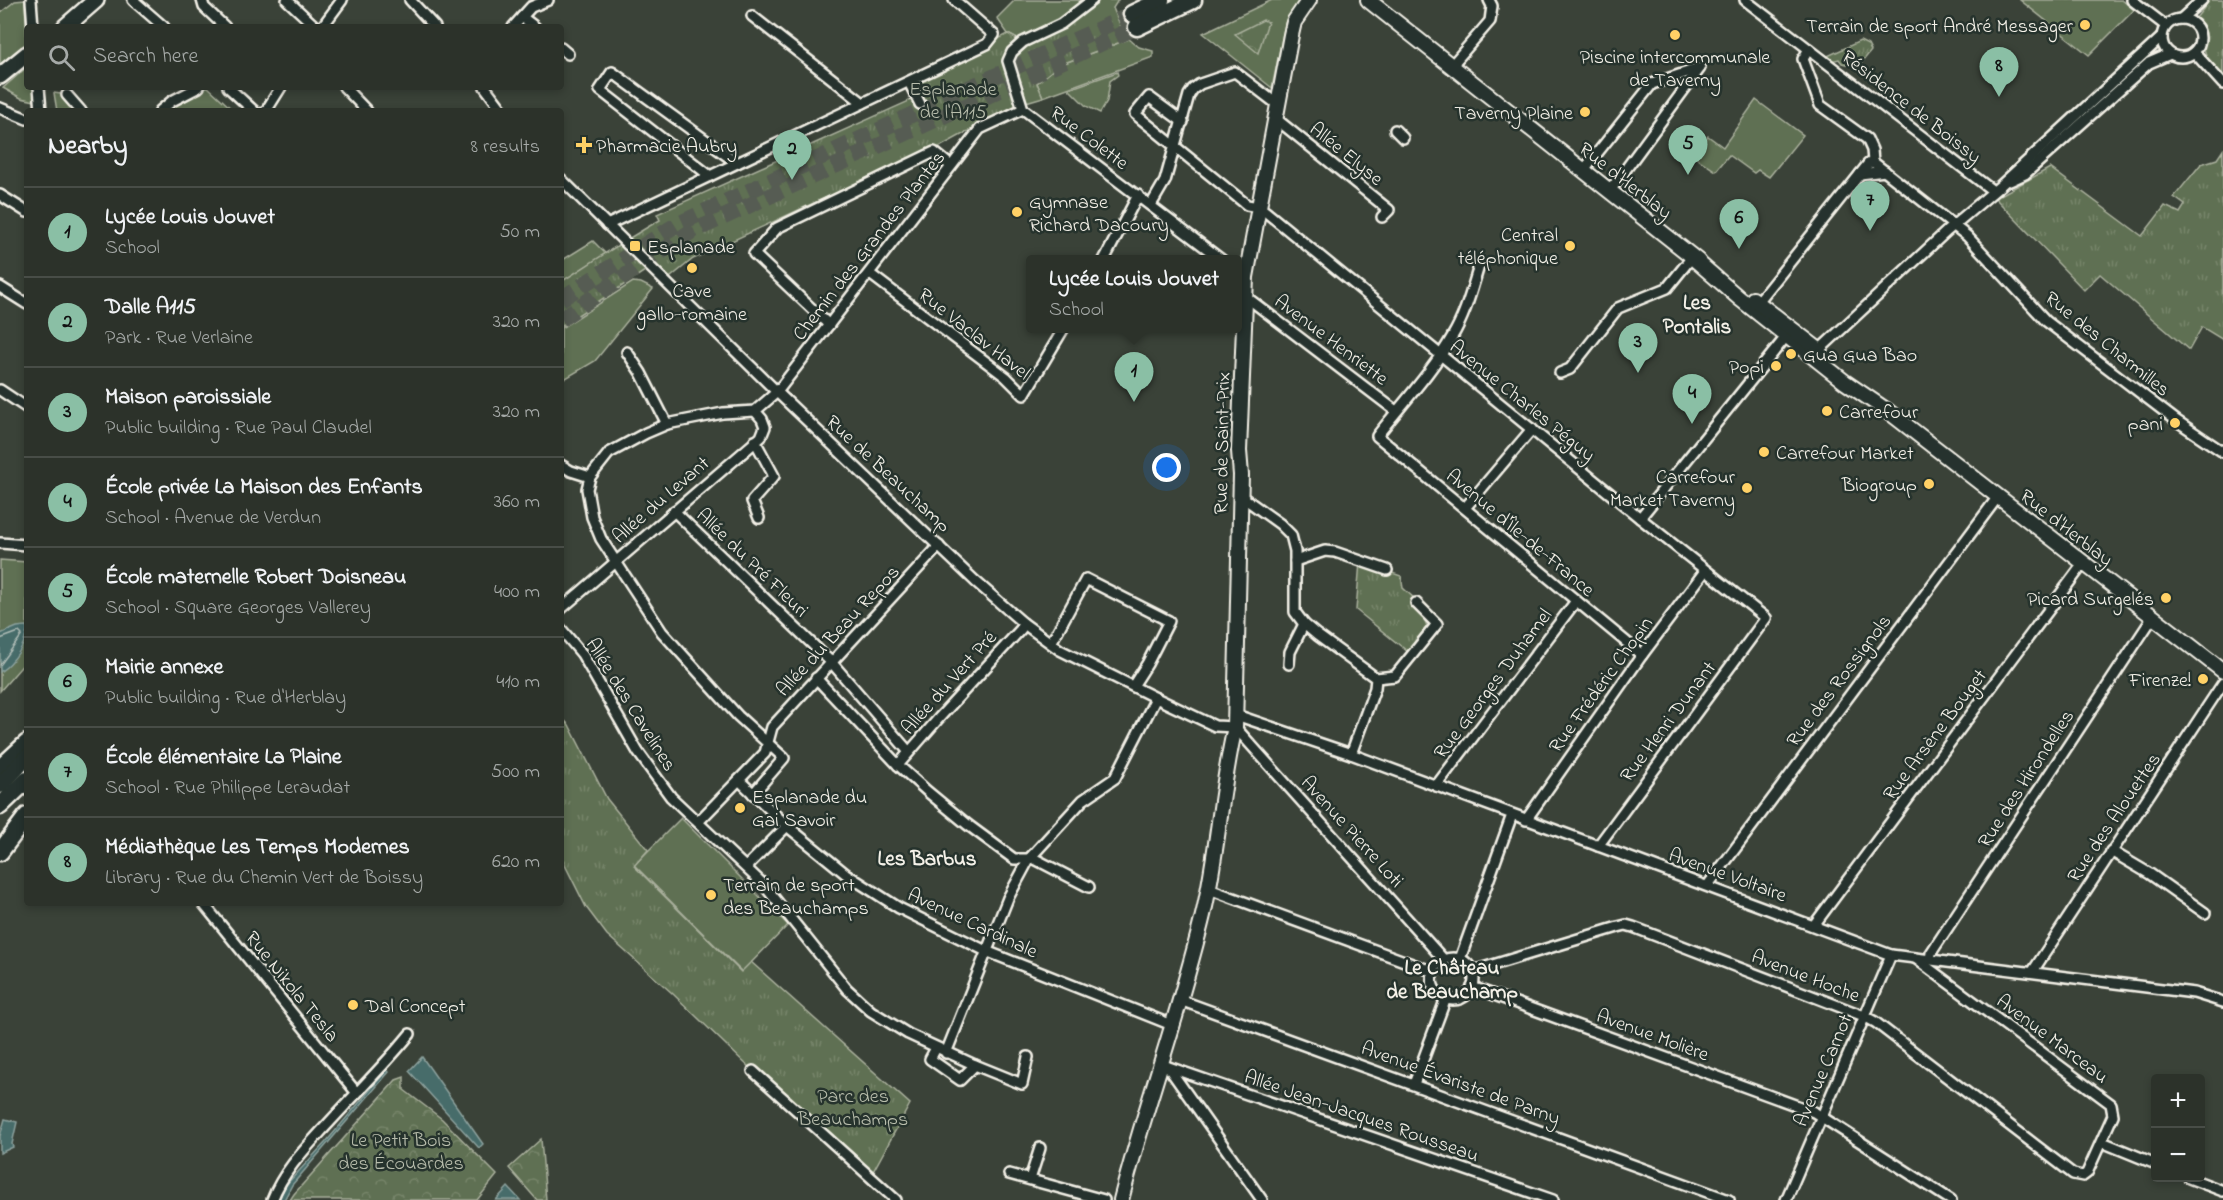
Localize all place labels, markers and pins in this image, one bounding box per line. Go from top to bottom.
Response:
place label: Terrain de sport André Messager [1806,13,2074,43]
marker: Terrain de sport André Messager [2078,18,2092,32]
marker: Piscine intercommunale de Taverny [1668,28,1682,42]
place label: Piscine intercommunale de Taverny [1580,44,1770,96]
pin: 8 [1980,48,2018,97]
place label: Taverny Plaine [1454,100,1573,129]
marker: Taverny Plaine [1578,105,1592,119]
pin: 5 [1668,126,1708,175]
pin: 2 [772,130,812,180]
place label: Pharmacie Aubry [596,133,737,162]
marker: Pharmacie Aubry [577,138,591,152]
pin: 7 [1850,182,1890,231]
place label: Gymnase Richard Dacoury [1029,189,1169,241]
pin: 6 [1720,200,1758,249]
marker: Gymnase Richard Dacoury [1010,205,1024,219]
place label: Central téléphonique [1458,222,1558,274]
place label: Esplanade [647,234,735,263]
marker: Esplanade [628,239,642,253]
marker: Central téléphonique [1563,239,1577,253]
marker: Cave gallo-romaine [685,261,699,275]
place label: Cave gallo-romaine [636,278,747,331]
pin: 3 [1618,324,1658,373]
place label: Gua Gua Bao [1803,342,1917,371]
marker: Gua Gua Bao [1784,347,1798,361]
pin: 1 [1114,352,1154,402]
place label: Popi [1729,354,1764,383]
marker: Popi [1769,359,1783,373]
pin: 4 [1672,374,1712,424]
place label: Carrefour [1839,399,1919,428]
marker: Carrefour [1820,404,1834,418]
place label: pani [2128,411,2163,440]
marker: pani [2168,416,2182,430]
place label: Carrefour Market [1776,440,1914,469]
marker: Carrefour Market [1757,445,1771,459]
place label: Carrefour Market Taverny [1610,464,1736,516]
place label: Biogroup [1841,472,1917,502]
marker: Biogroup [1922,477,1936,491]
marker: Carrefour Market Taverny [1740,481,1754,495]
place label: Picard Surgelés [2027,586,2154,616]
marker: Picard Surgelés [2159,591,2173,605]
place label: Firenze! [2128,667,2191,696]
marker: Firenze! [2196,672,2210,686]
place label: Esplanade du Gai Savoir [752,784,867,836]
marker: Esplanade du Gai Savoir [733,801,747,815]
place label: Terrain de sport des Beauchamps [723,872,869,924]
marker: Terrain de sport des Beauchamps [704,888,718,902]
place label: Dal Concept [364,993,466,1022]
marker: Dal Concept [346,998,360,1012]

